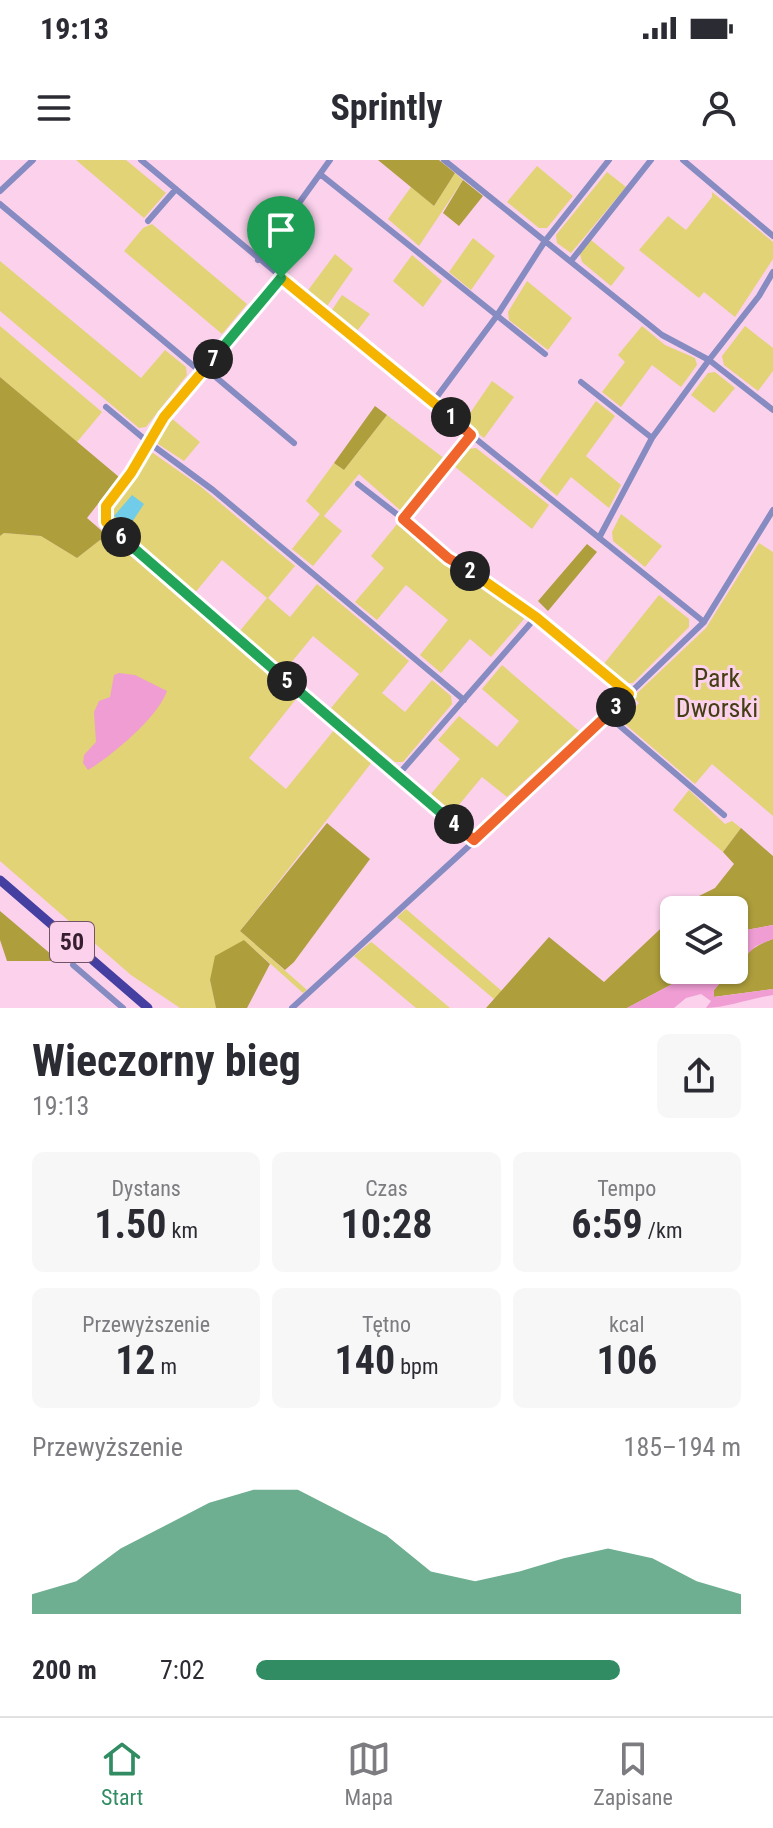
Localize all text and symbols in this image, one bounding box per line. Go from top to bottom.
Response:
text: 19:13 [40,11,109,46]
icon: menu [32,86,76,130]
icon: person [697,86,741,130]
text: Sprintly [330,87,443,129]
pin [247,196,315,278]
icon: arrive [259,208,303,252]
pin: 7 [193,339,233,379]
text: 7 [207,346,219,371]
pin: 1 [431,397,471,437]
text: 1 [445,404,457,429]
pin: 6 [101,517,141,557]
text: 6 [115,524,127,549]
pin: 2 [450,551,490,591]
text: 2 [464,558,476,583]
pin: 5 [267,661,307,701]
park label: Park Dworski [676,663,758,723]
text: 5 [281,668,293,693]
pin: 3 [596,687,636,727]
text: 3 [610,694,622,719]
pin: 4 [434,804,474,844]
text: 4 [448,811,460,836]
map controls [660,896,748,984]
button: layers [660,896,748,984]
road number: 50 [50,922,94,962]
button: share [657,1034,741,1118]
text: Wieczorny bieg [32,1035,301,1087]
text: 19:13 [32,1091,89,1121]
text: Dystans [111,1176,181,1201]
text: Czas [365,1176,408,1201]
text: Tempo [597,1176,656,1201]
text: 1.50 [94,1201,167,1248]
text: 10:28 [341,1201,432,1248]
text: 6:59 [571,1201,643,1248]
text: km [167,1218,198,1243]
text: /km [643,1218,682,1243]
text: Przewyższenie [82,1312,210,1337]
text: Tętno [362,1312,411,1337]
text: kcal [609,1312,645,1337]
text: 12 [115,1337,156,1384]
text: 140 [335,1337,395,1384]
text: 106 [596,1337,657,1384]
text: m [156,1354,177,1379]
text: bpm [395,1354,438,1379]
text: Przewyższenie [32,1432,183,1462]
text: 185–194 m [624,1432,741,1462]
text: 200 m [32,1655,97,1685]
text: 7:02 [160,1655,205,1685]
tab: Start [100,1737,144,1810]
tab: Mapa [344,1737,393,1810]
tab: Zapisane [593,1737,673,1810]

